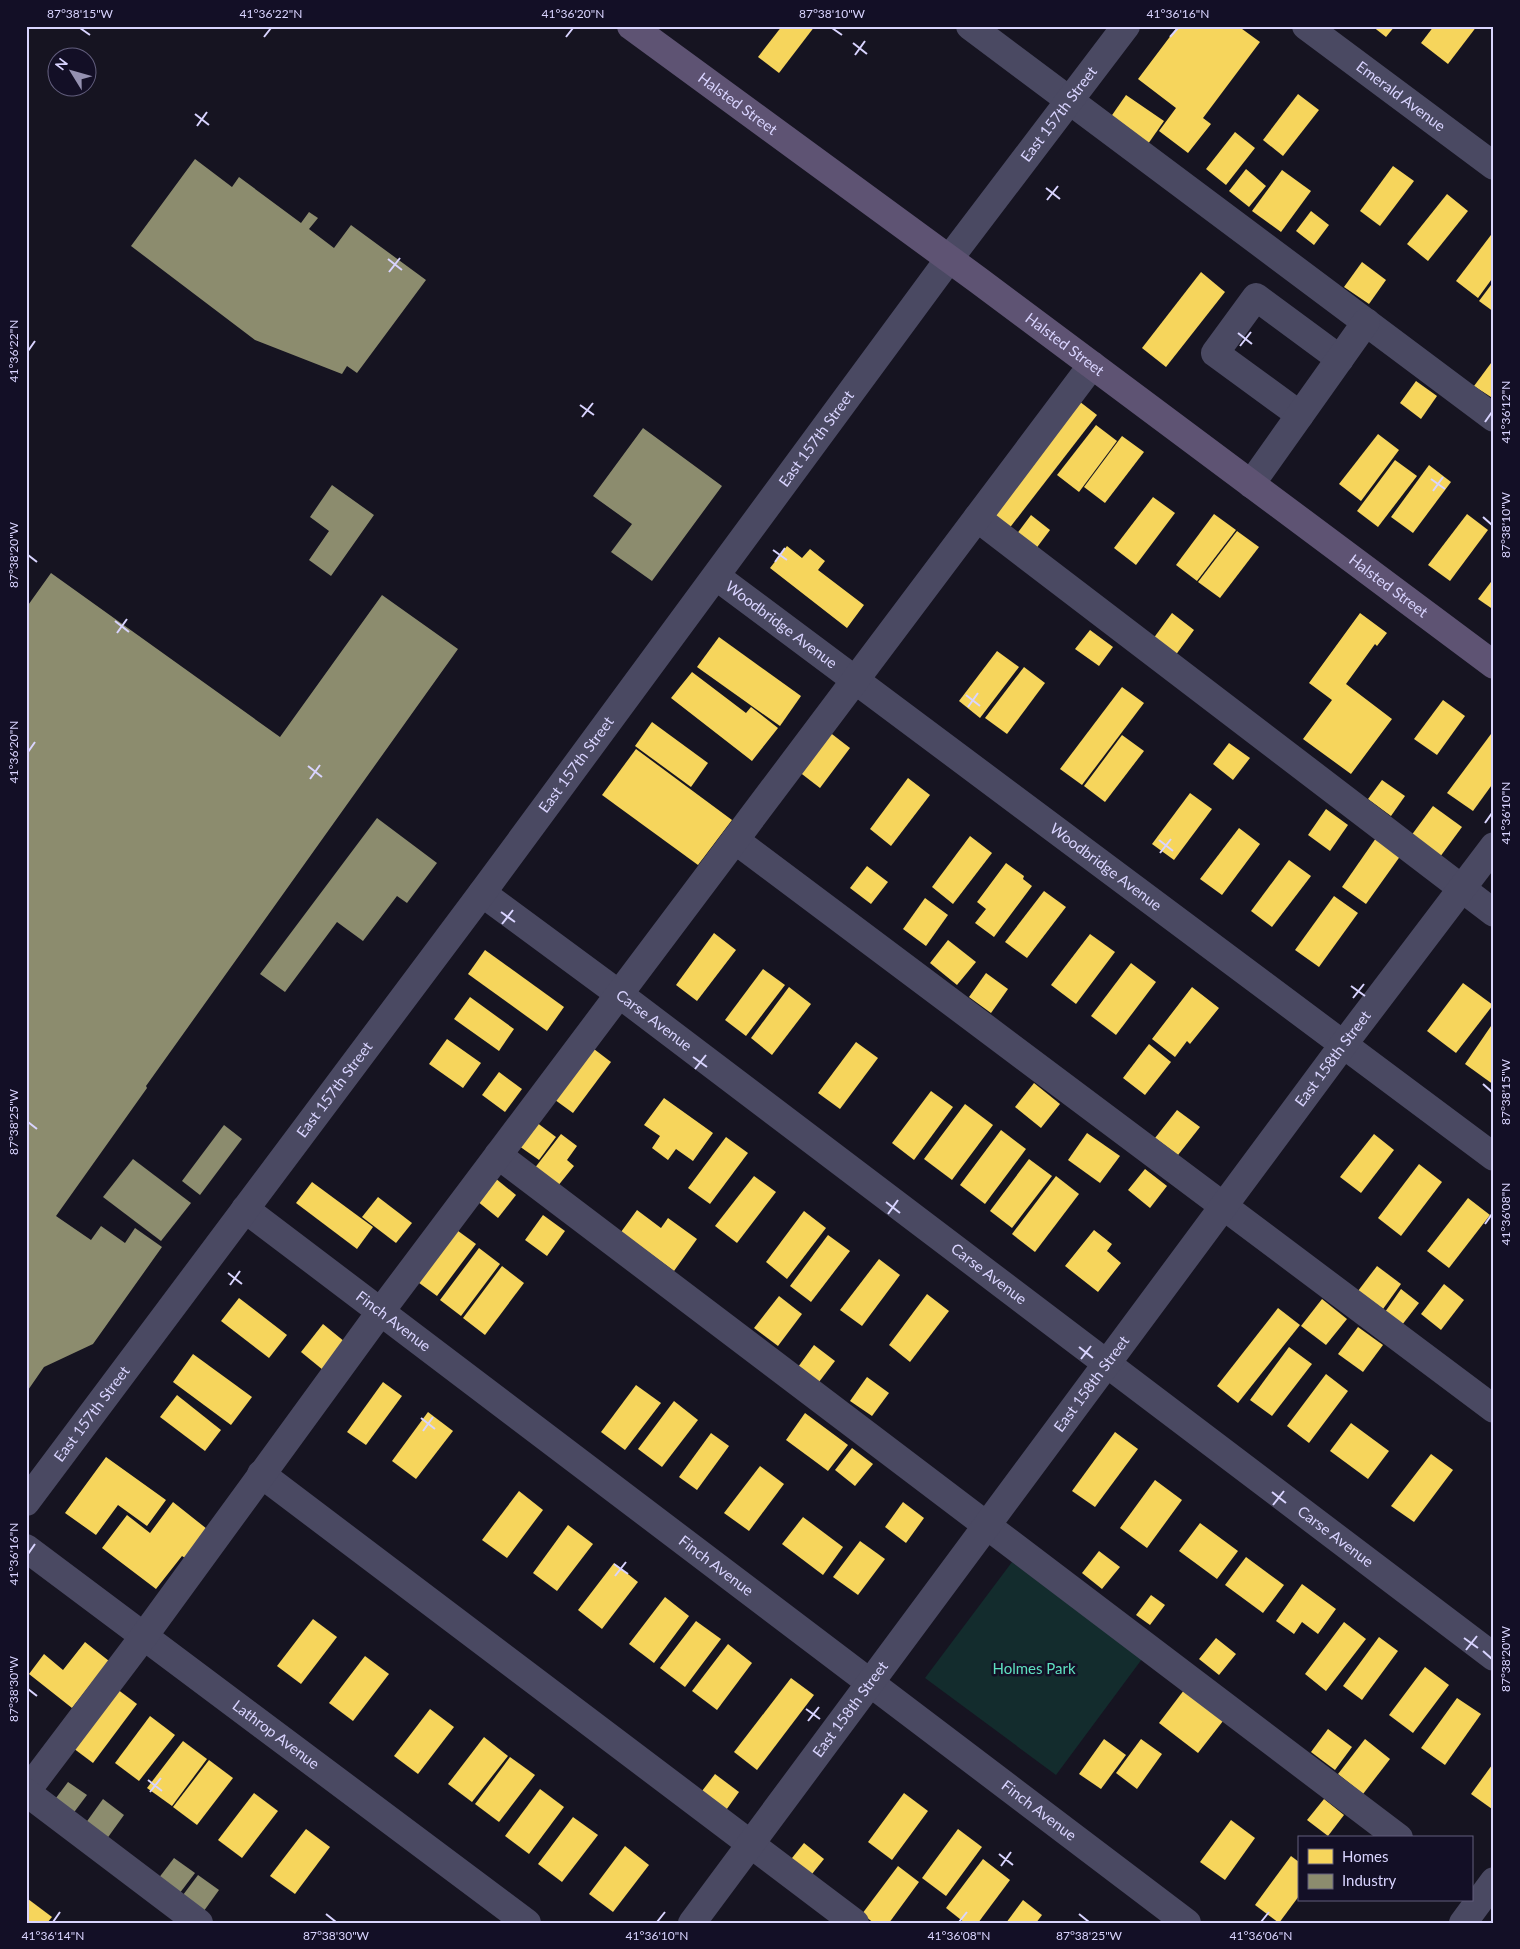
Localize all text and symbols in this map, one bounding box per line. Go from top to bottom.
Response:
text: 87°38'15"W [47,6,114,21]
text: 41°36'22"N [240,6,302,21]
text: 41°36'20"N [542,6,604,21]
text: 87°38'10"W [799,6,866,21]
text: 41°36'16"N [1147,6,1209,21]
north arrow [48,48,98,98]
text: N [51,54,71,73]
street label: Emerald Avenue [1353,57,1449,135]
street label: East 157th Street [1016,62,1100,165]
street label: Halsted Street [695,68,782,138]
street label: Halsted Street [1022,309,1109,379]
text: 41°36'22"N [6,320,21,382]
text: 41°36'12"N [1498,381,1513,443]
street label: East 157th Street [774,386,858,490]
text: 87°38'10"W [1498,491,1513,558]
text: 87°38'20"W [6,521,21,588]
street label: Halsted Street [1346,550,1432,621]
street label: Woodbridge Avenue [722,577,841,672]
street label: East 157th Street [534,712,617,816]
text: 41°36'20"N [6,721,21,783]
text: 41°36'10"N [1498,782,1513,844]
street label: Woodbridge Avenue [1047,819,1166,914]
street label: Carse Avenue [613,985,696,1054]
street label: East 158th Street [1291,1006,1374,1110]
street label: East 157th Street [292,1037,376,1141]
text: 87°38'15"W [1498,1058,1513,1125]
text: 87°38'25"W [6,1088,21,1155]
text: 41°36'08"N [1498,1183,1513,1245]
street label: Carse Avenue [948,1239,1031,1308]
street label: Finch Avenue [353,1286,435,1355]
street label: East 158th Street [1049,1331,1133,1435]
street label: East 157th Street [49,1361,133,1465]
street label: Carse Avenue [1295,1502,1377,1571]
text: 41°36'16"N [6,1523,21,1585]
street label: Finch Avenue [676,1531,758,1599]
text: 87°38'20"W [1498,1625,1513,1692]
text: 87°38'30"W [6,1655,21,1722]
street label: East 158th Street [808,1657,891,1760]
park label: Holmes Park [992,1659,1076,1677]
street label: Lathrop Avenue [229,1696,323,1773]
street label: Finch Avenue [998,1776,1080,1844]
legend [1298,1836,1472,1902]
text: Homes [1342,1847,1388,1865]
text: Industry [1342,1871,1397,1889]
text: 41°36'14"N [22,1928,84,1943]
text: 87°38'30"W [303,1928,370,1943]
text: 41°36'10"N [626,1928,688,1943]
text: 41°36'08"N [928,1928,990,1943]
text: 87°38'25"W [1056,1928,1123,1943]
text: 41°36'06"N [1230,1928,1292,1943]

